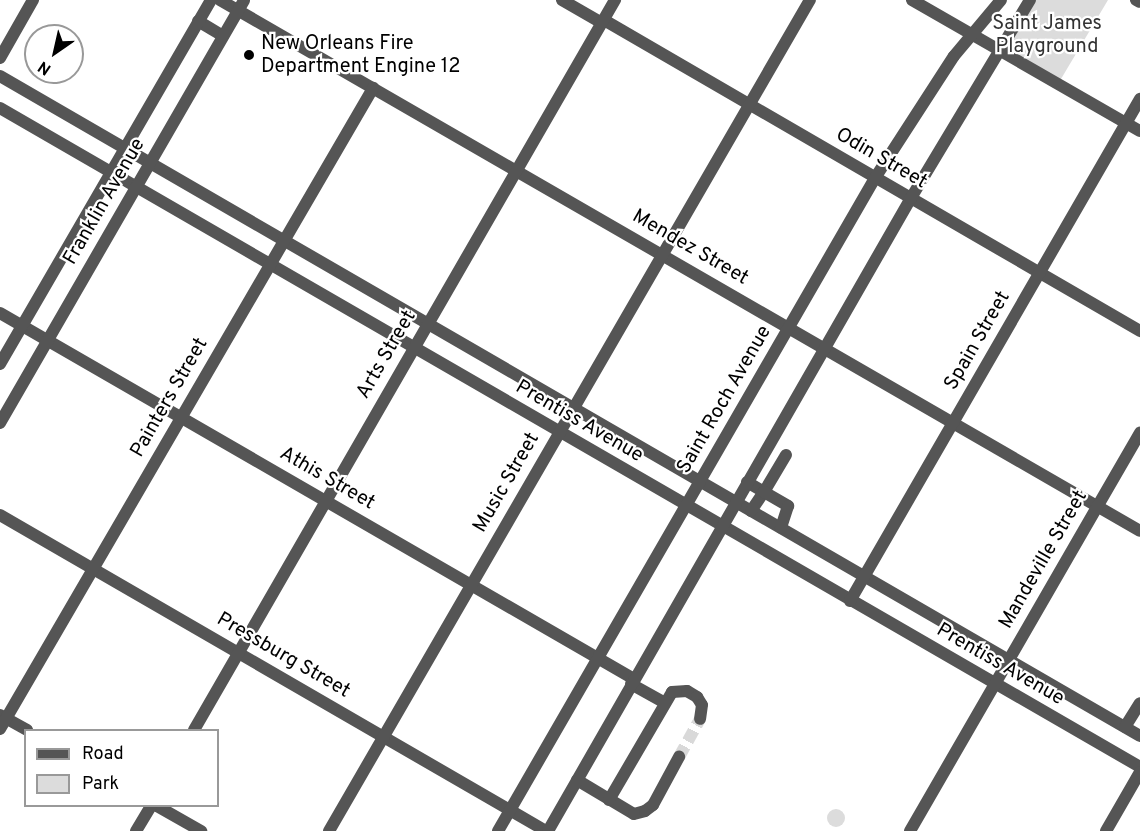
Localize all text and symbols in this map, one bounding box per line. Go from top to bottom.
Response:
park label: Saint James Playground [992,12,1102,59]
north arrow [24,24,84,84]
place label: New Orleans Fire Department Engine 12 [261,32,461,79]
marker: New Orleans Fire Department Engine 12 [242,48,256,62]
text: N [35,56,55,79]
street label: Odin Street [831,123,931,195]
street label: Franklin Avenue [59,134,151,270]
street label: Mendez Street [628,205,752,291]
street label: Spain Street [940,287,1016,395]
street label: Arts Street [352,306,422,404]
street label: Saint Roch Avenue [673,321,777,479]
street label: Painters Street [126,334,214,462]
street label: Prentiss Avenue [510,376,648,468]
street label: Music Street [469,429,545,537]
street label: Athis Street [275,442,379,516]
street label: Mandeville Street [995,487,1093,633]
street label: Pressburg Street [212,608,354,704]
street label: Prentiss Avenue [931,619,1069,711]
legend [24,729,219,807]
text: Road [82,743,124,766]
text: Park [82,773,119,796]

